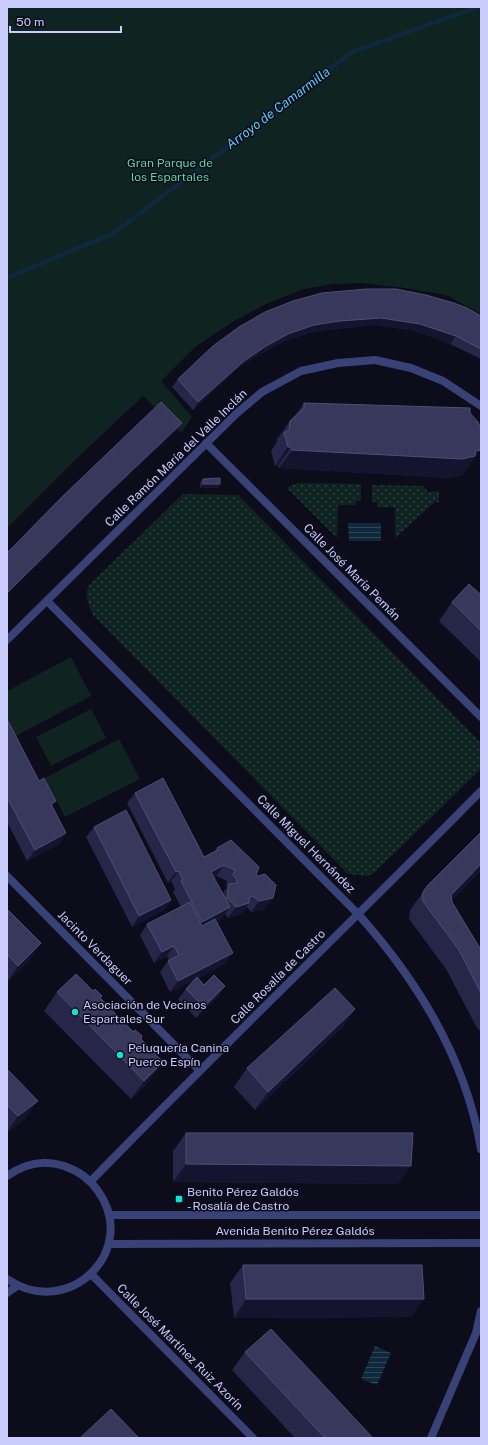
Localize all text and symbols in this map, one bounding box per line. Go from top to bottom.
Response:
scale bar [10,8,121,34]
text: 50 m [16,15,44,29]
water label: Arroyo de Camarmilla [223,64,333,152]
park label: Gran Parque de los Espartales [127,156,213,184]
street label: Calle Ramón María del Valle Inclán [102,386,250,530]
street label: Calle José María Pemán [301,521,403,623]
street label: Calle Miguel Hernández [254,792,358,896]
street label: Jacinto Verdaguer [55,908,135,988]
street label: Calle Rosalía de Castro [228,927,328,1027]
place label: Asociación de Vecinos Espartales Sur [83,998,206,1026]
marker: Asociación de Vecinos Espartales Sur [70,1007,80,1017]
place label: Peluquería Canina Puerco Espín [128,1041,229,1069]
marker: Peluquería Canina Puerco Espín [115,1050,125,1060]
place label: Benito Pérez Galdós - Rosalía de Castro [187,1185,299,1213]
marker: Benito Pérez Galdós - Rosalía de Castro [174,1194,184,1204]
street label: Avenida Benito Pérez Galdós [215,1224,375,1238]
street label: Calle José Martínez Ruiz Azorín [114,1281,246,1413]

